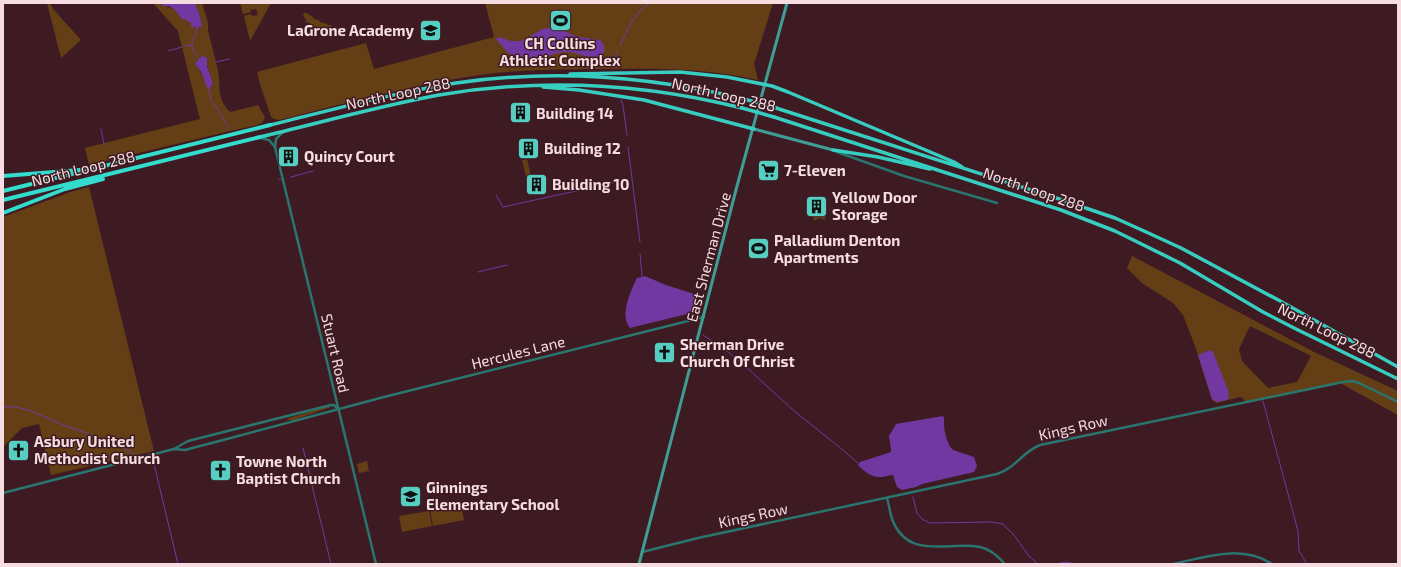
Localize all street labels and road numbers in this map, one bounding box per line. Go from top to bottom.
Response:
street label: North Loop 288 [344,73,452,113]
street label: North Loop 288 [670,73,778,115]
street label: North Loop 288 [29,146,137,190]
street label: North Loop 288 [981,163,1087,215]
street label: East Sherman Drive [682,190,734,324]
street label: North Loop 288 [1275,299,1379,361]
street label: Stuart Road [318,312,354,394]
street label: Hercules Lane [469,332,567,372]
street label: Kings Row [1037,410,1109,444]
street label: Kings Row [717,499,789,531]

